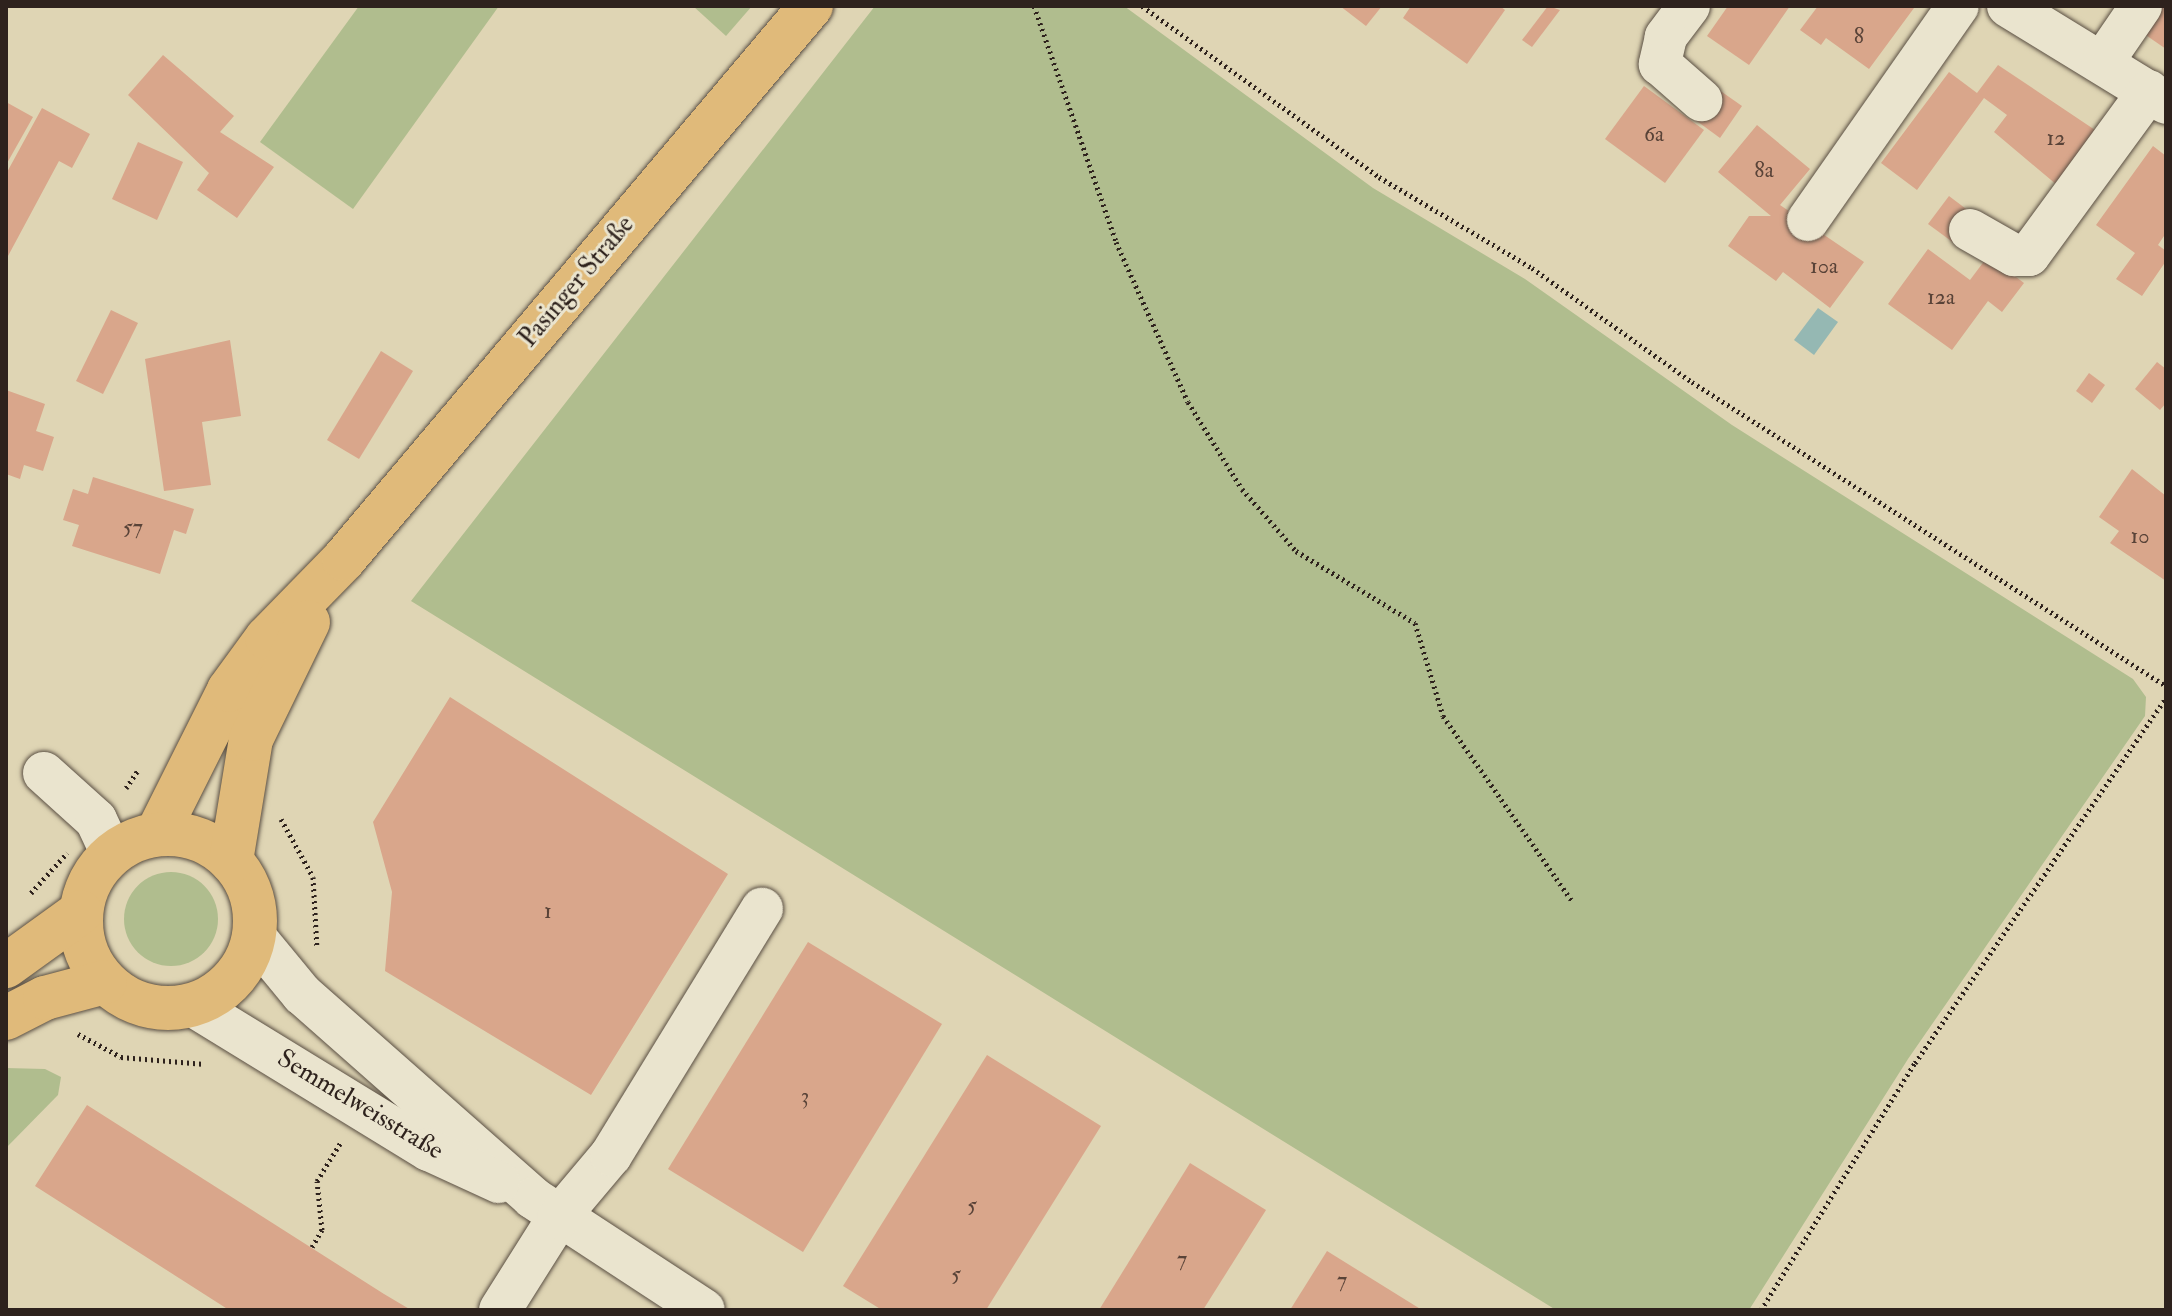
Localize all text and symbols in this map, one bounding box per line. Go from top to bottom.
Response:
house number: 8 [1854,24,1864,50]
house number: 6a [1644,122,1664,148]
house number: 12 [2046,126,2066,152]
house number: 8a [1754,158,1774,184]
street label: Pasinger Straße [513,210,641,354]
house number: 10a [1810,254,1838,280]
house number: 12a [1927,285,1955,311]
house number: 57 [123,515,143,541]
house number: 10 [2130,524,2150,550]
house number: 1 [544,899,552,925]
street label: Semmelweisstraße [271,1043,449,1167]
house number: 3 [801,1084,809,1110]
house number: 5 [967,1193,977,1219]
house number: 7 [1177,1247,1187,1273]
house number: 5 [951,1262,961,1288]
house number: 7 [1337,1268,1347,1294]

